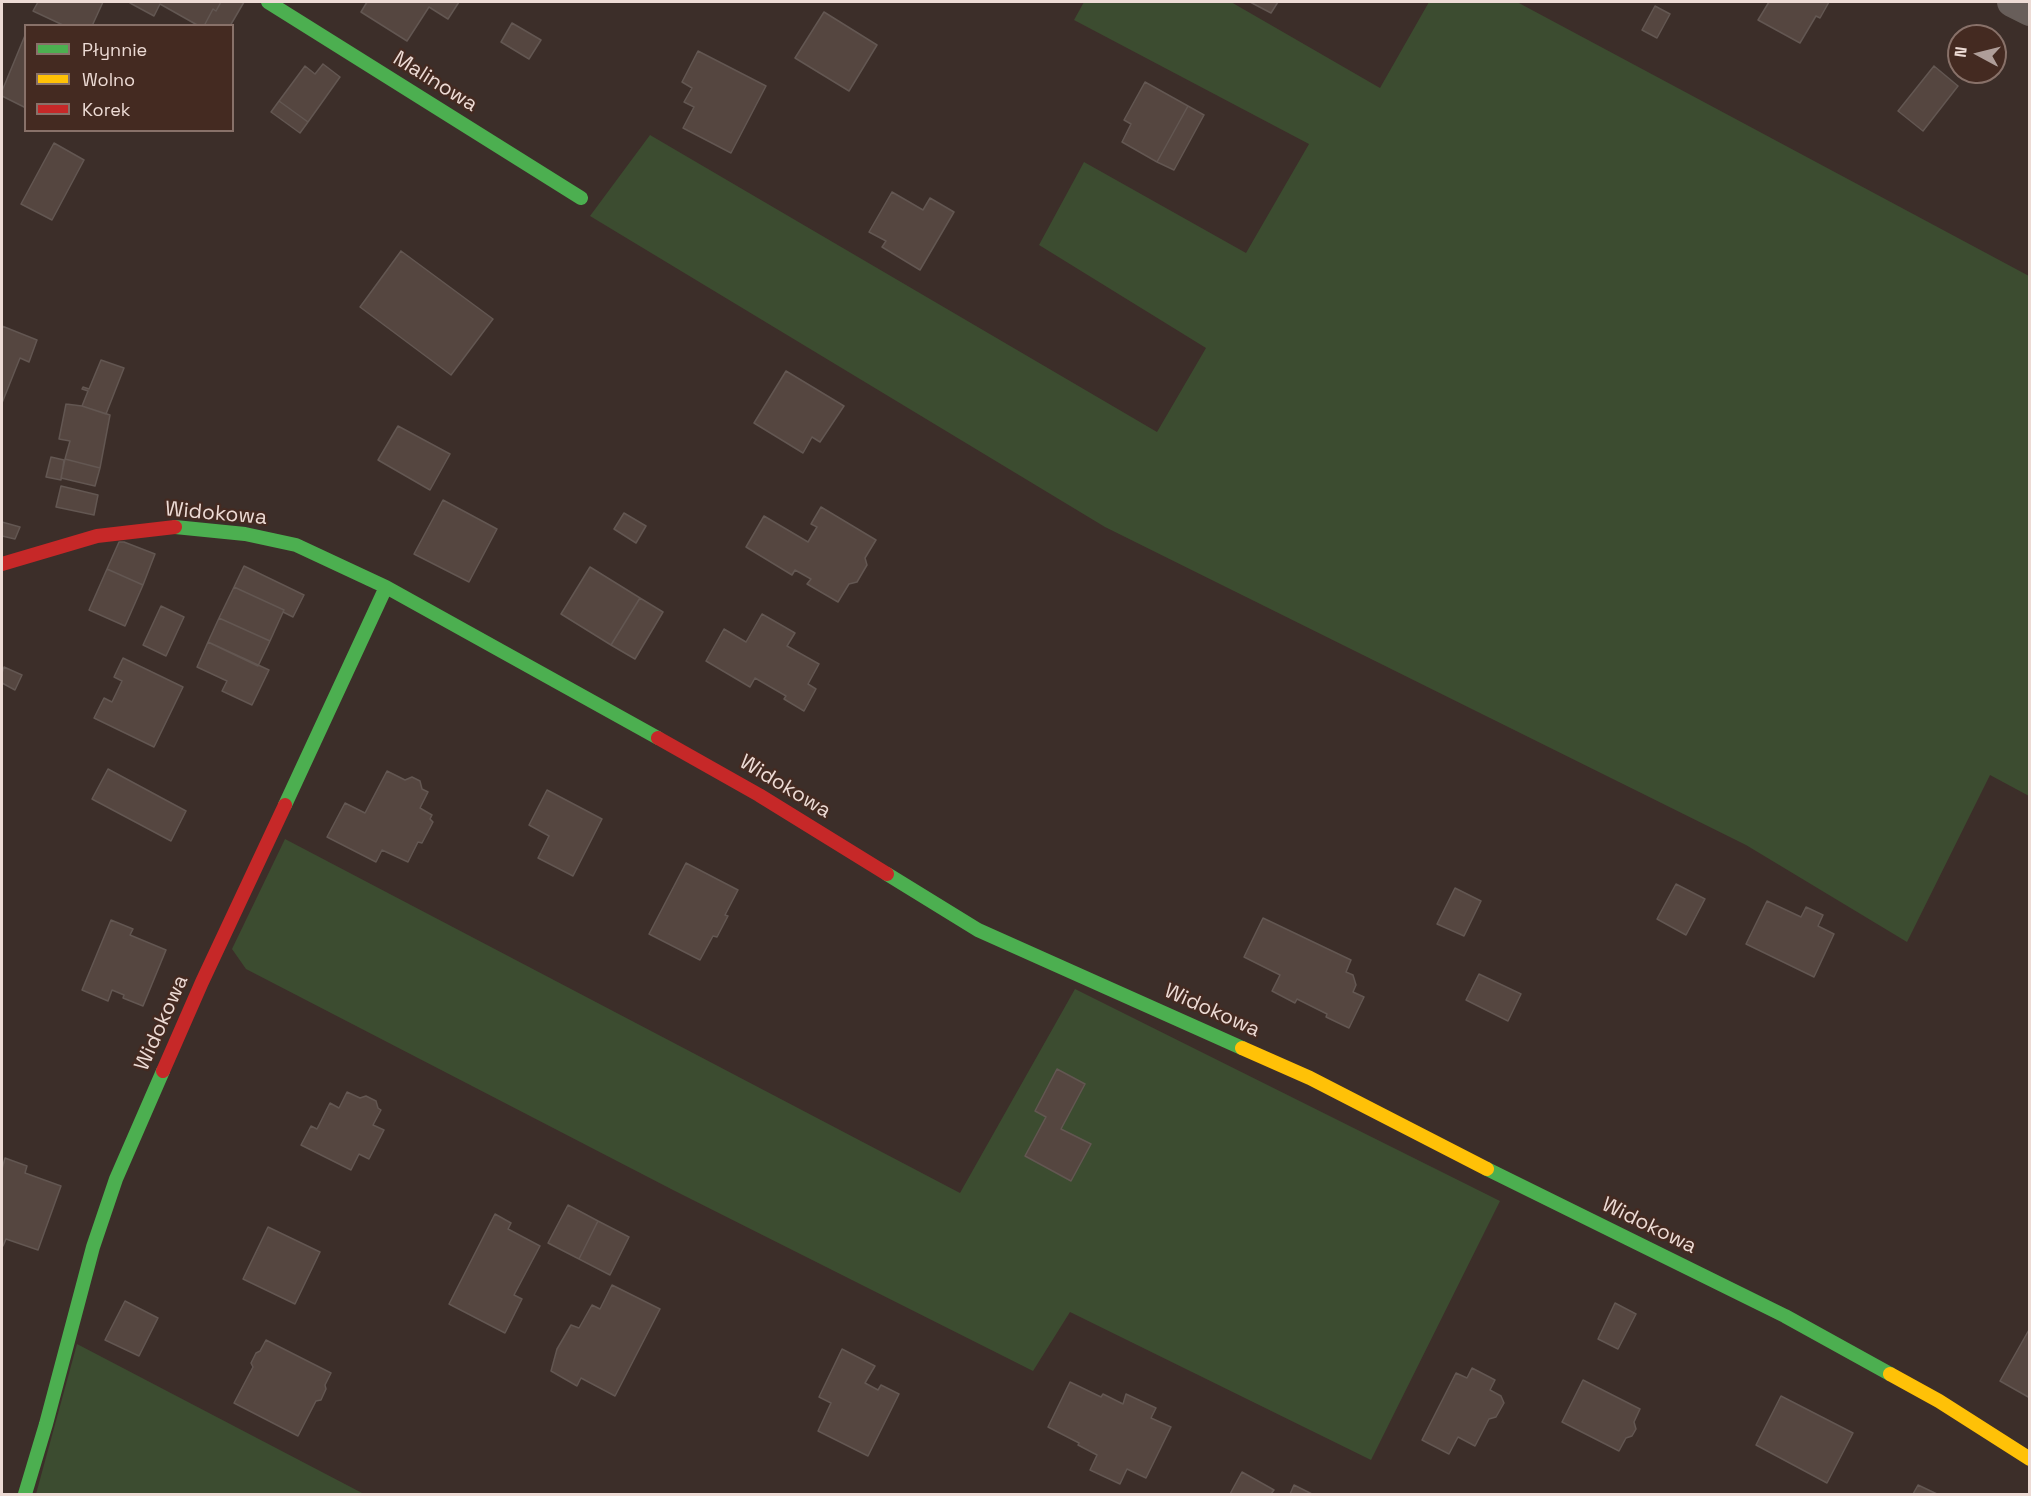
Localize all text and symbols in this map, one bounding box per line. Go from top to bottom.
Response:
legend [24,24,234,132]
north arrow [1947,24,2007,84]
text: Płynnie [82,38,147,61]
text: N [1950,45,1972,59]
street label: Malinowa [388,46,482,118]
text: Wolno [82,68,135,91]
text: Korek [82,98,131,121]
street label: Widokowa [164,497,268,531]
street label: Widokowa [735,750,835,824]
street label: Widokowa [130,971,194,1075]
street label: Widokowa [1160,979,1264,1043]
street label: Widokowa [1598,1192,1700,1260]

